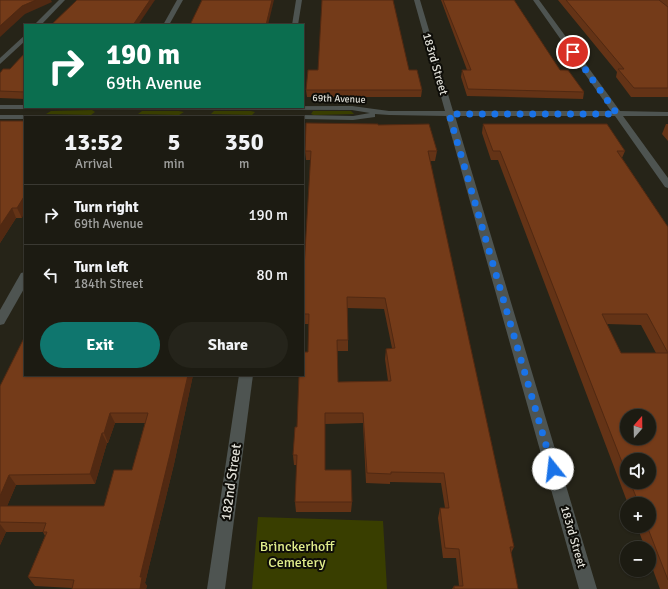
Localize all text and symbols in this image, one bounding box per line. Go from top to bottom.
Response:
street label: 183rd Street [419,31,451,97]
pin [556,35,590,69]
text: 190 m [106,38,180,72]
icon: right [40,40,92,92]
icon: arrive [562,41,584,63]
text: 69th Avenue [106,72,202,94]
street label: 69th Avenue [312,92,366,106]
text: 13:52 [64,127,123,157]
text: 5 [168,127,180,157]
text: 350 [225,127,264,157]
text: Arrival [75,156,112,172]
text: min [164,156,185,172]
text: m [239,156,249,172]
text: Turn right [74,198,139,216]
icon: right [40,204,62,226]
text: 190 m [248,206,288,224]
text: 69th Avenue [74,216,143,232]
text: Turn left [74,258,128,276]
icon: left [40,264,62,286]
text: 80 m [257,266,288,284]
text: 184th Street [74,276,143,292]
button: Exit [40,322,160,368]
button: Share [168,322,288,368]
north arrow [620,409,656,445]
map controls [620,409,656,577]
street label: 182nd Street [217,442,245,521]
position arrow [532,448,574,490]
button: sound [620,453,656,489]
button: + [620,497,656,533]
street label: 183rd Street [557,504,589,570]
park label: Brinckerhoff Cemetery [260,538,335,571]
button: − [620,541,656,577]

